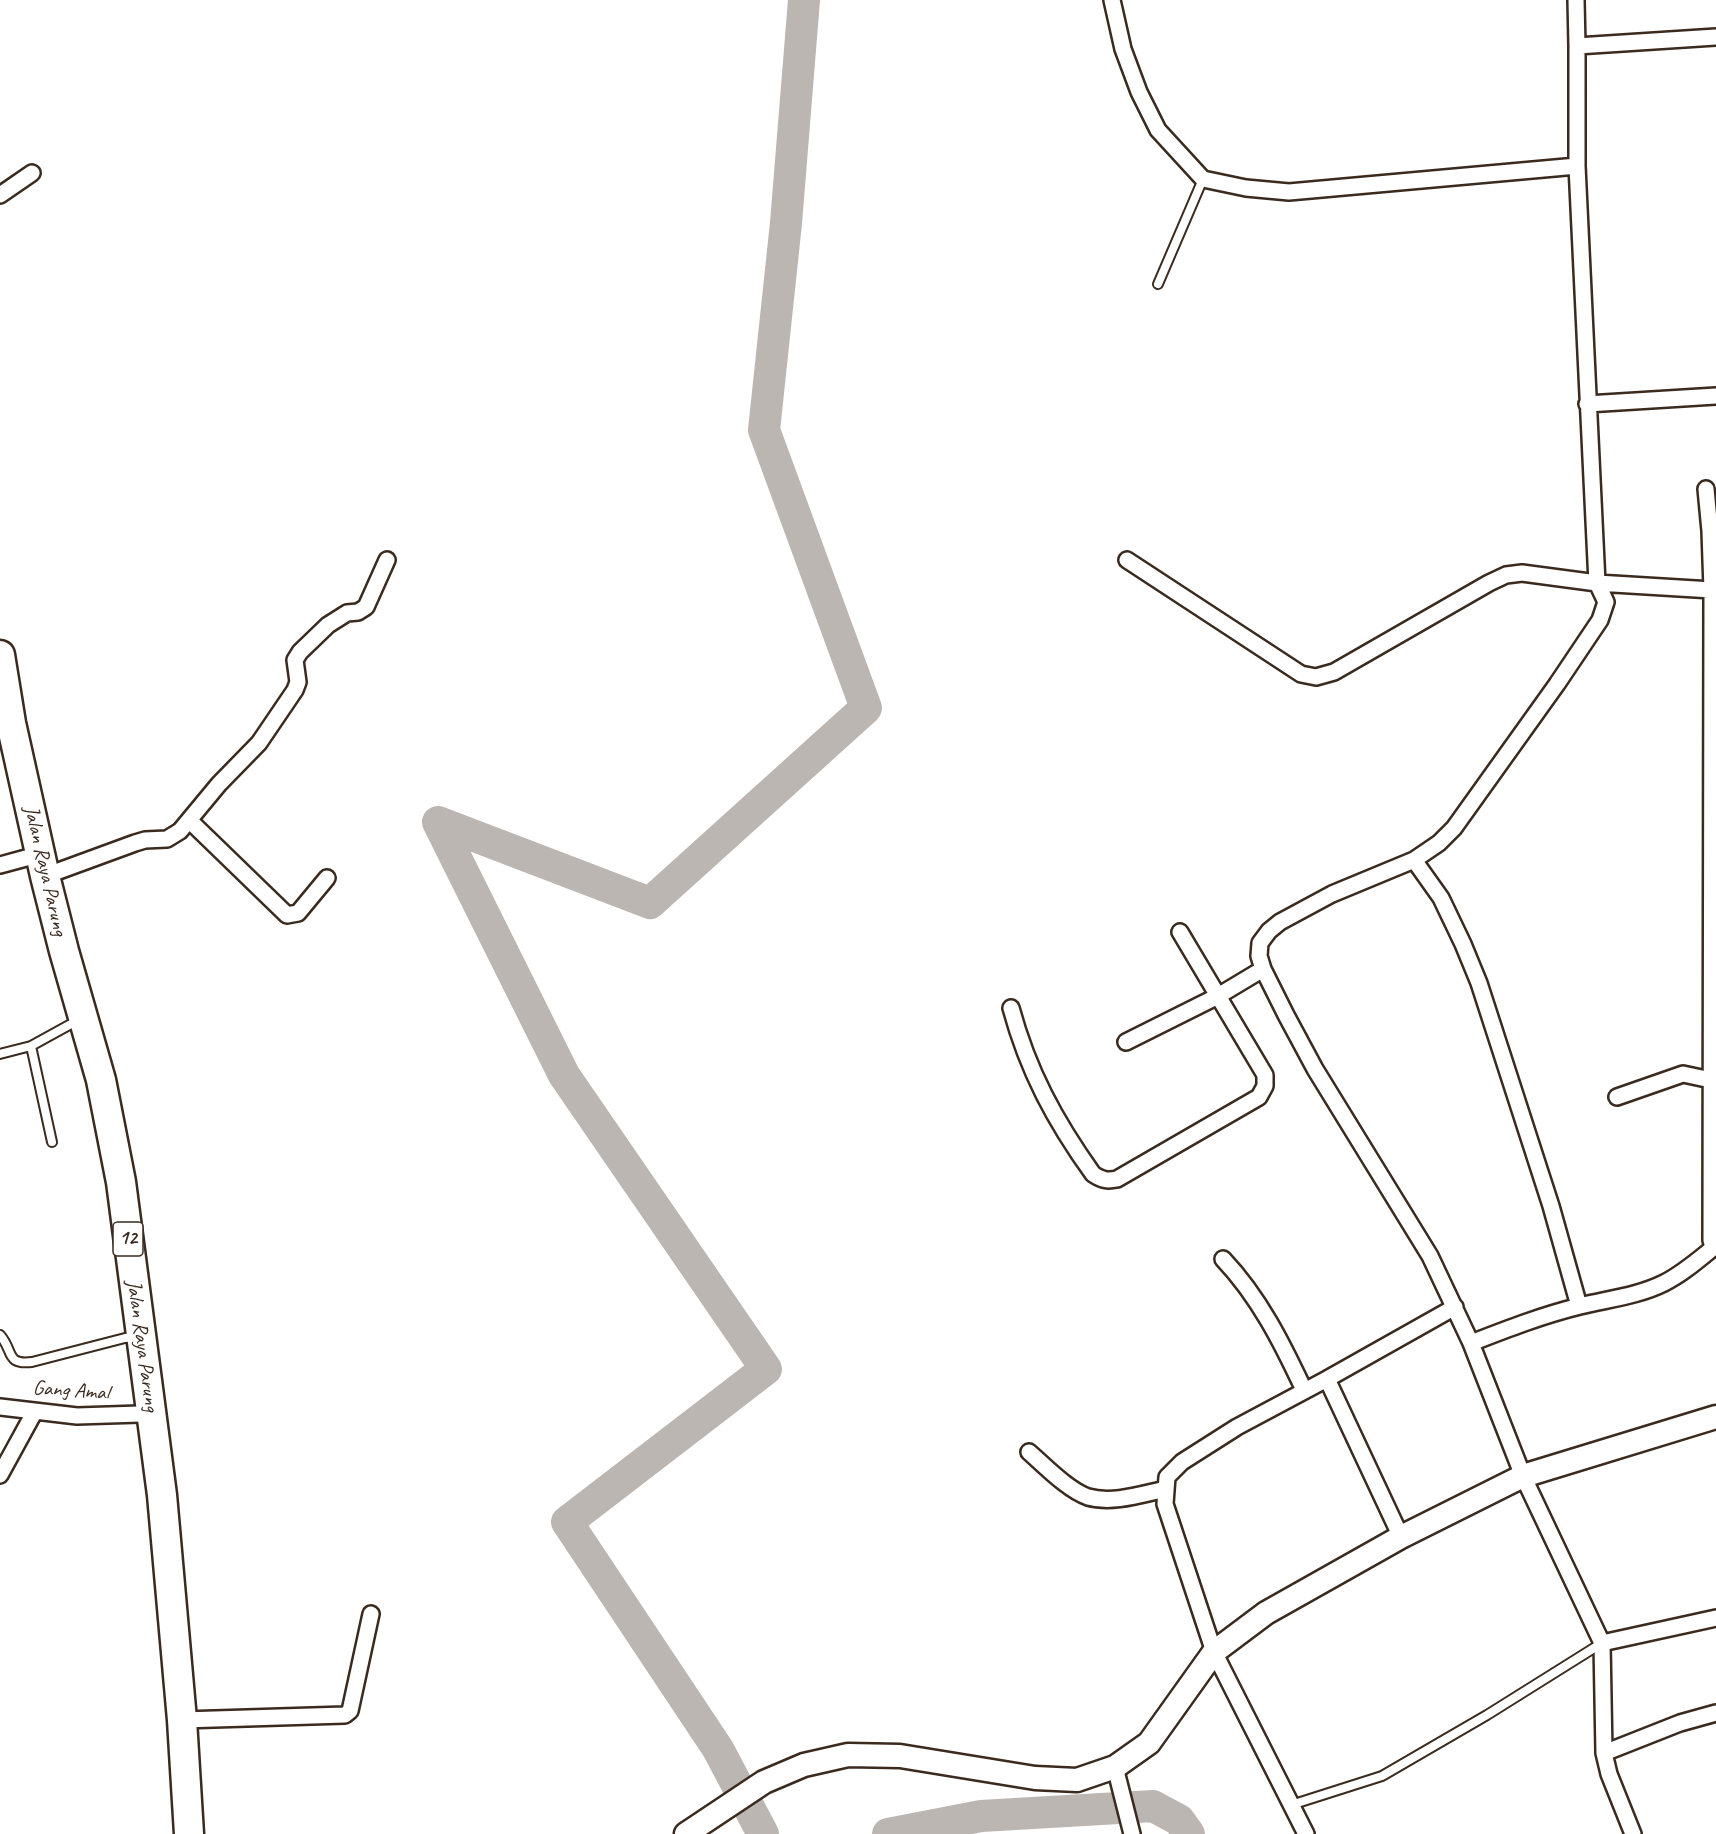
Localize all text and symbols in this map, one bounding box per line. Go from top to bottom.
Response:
street label: Jalan Raya Parung [18,804,72,938]
road number: 12 [113,1222,143,1256]
street label: Jalan Raya Parung [120,1279,164,1413]
street label: Gang Amal [32,1376,110,1406]

